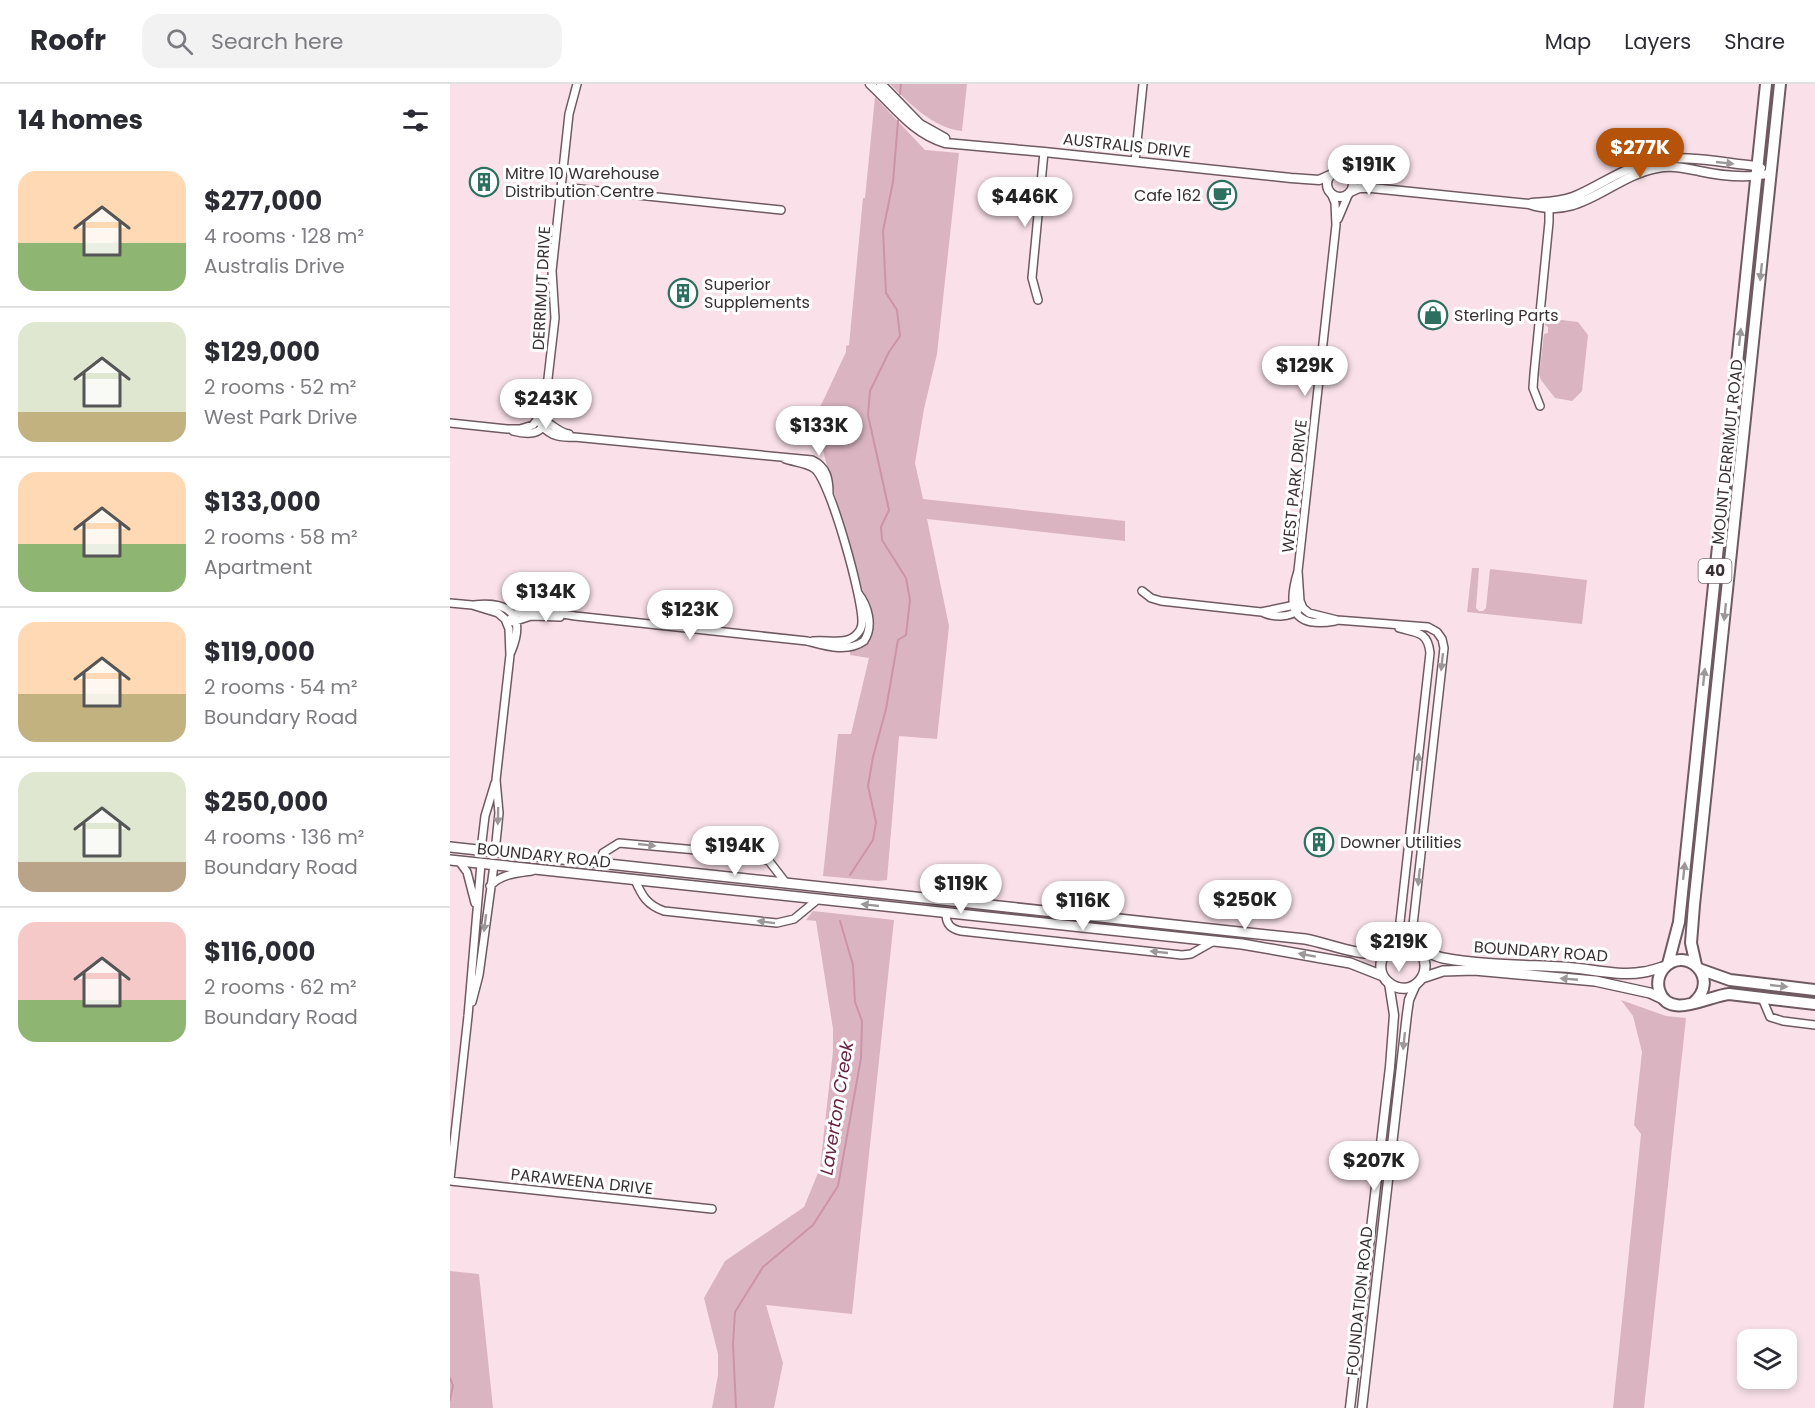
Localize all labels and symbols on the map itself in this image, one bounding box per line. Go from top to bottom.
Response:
street label: AUSTRALIS DRIVE [1062,127,1192,164]
pin: $277K [1598,128,1682,179]
pin: $191K [1327,145,1411,196]
one-way arrow [1716,158,1735,168]
place label: Mitre 10 Warehouse Distribution Centre [505,162,660,203]
building icon: Mitre 10 Warehouse Distribution Centre [468,166,500,198]
pin: $446K [983,177,1067,228]
cafe icon: Cafe 162 [1206,179,1238,211]
place label: Cafe 162 [1134,184,1201,207]
street label: DERRIMUT DRIVE [527,225,556,351]
one-way arrow [1756,262,1766,281]
place label: Superior Supplements [704,273,810,314]
building icon: Superior Supplements [667,277,699,309]
shop icon: Sterling Parts [1417,299,1449,331]
place label: Sterling Parts [1454,304,1559,327]
one-way arrow [1735,328,1745,347]
pin: $129K [1263,346,1347,397]
street label: MOUNT DERRIMUT ROAD [1706,358,1749,546]
pin: $243K [504,379,588,430]
pin: $133K [777,406,861,457]
street label: WEST PARK DRIVE [1276,418,1313,554]
road number: 40 [1698,559,1732,583]
pin: $134K [504,572,588,623]
pin: $123K [648,590,732,641]
one-way arrow [1721,602,1730,621]
one-way arrow [1437,653,1447,672]
one-way arrow [1699,668,1709,687]
one-way arrow [1413,752,1423,771]
one-way arrow [493,806,503,825]
pin: $194K [693,826,777,877]
building icon: Downer Utilities [1303,826,1335,858]
place label: Downer Utilities [1340,831,1462,854]
street label: BOUNDARY ROAD [476,837,612,874]
one-way arrow [638,840,657,850]
one-way arrow [1679,862,1689,881]
pin: $119K [919,864,1003,915]
one-way arrow [1414,868,1424,887]
pin: $250K [1203,880,1287,931]
pin: $116K [1041,881,1125,932]
one-way arrow [861,901,880,910]
one-way arrow [480,914,490,933]
one-way arrow [757,917,776,926]
pin: $219K [1357,922,1441,973]
street label: BOUNDARY ROAD [1473,935,1609,968]
one-way arrow [1150,948,1169,957]
one-way arrow [1297,951,1316,960]
one-way arrow [1559,974,1578,983]
one-way arrow [1770,982,1789,991]
one-way arrow [1399,1031,1409,1050]
water label: Laverton Creek [814,1039,860,1177]
pin: $207K [1332,1141,1416,1192]
street label: PARAWEENA DRIVE [510,1163,654,1200]
street label: FOUNDATION ROAD [1340,1225,1379,1377]

